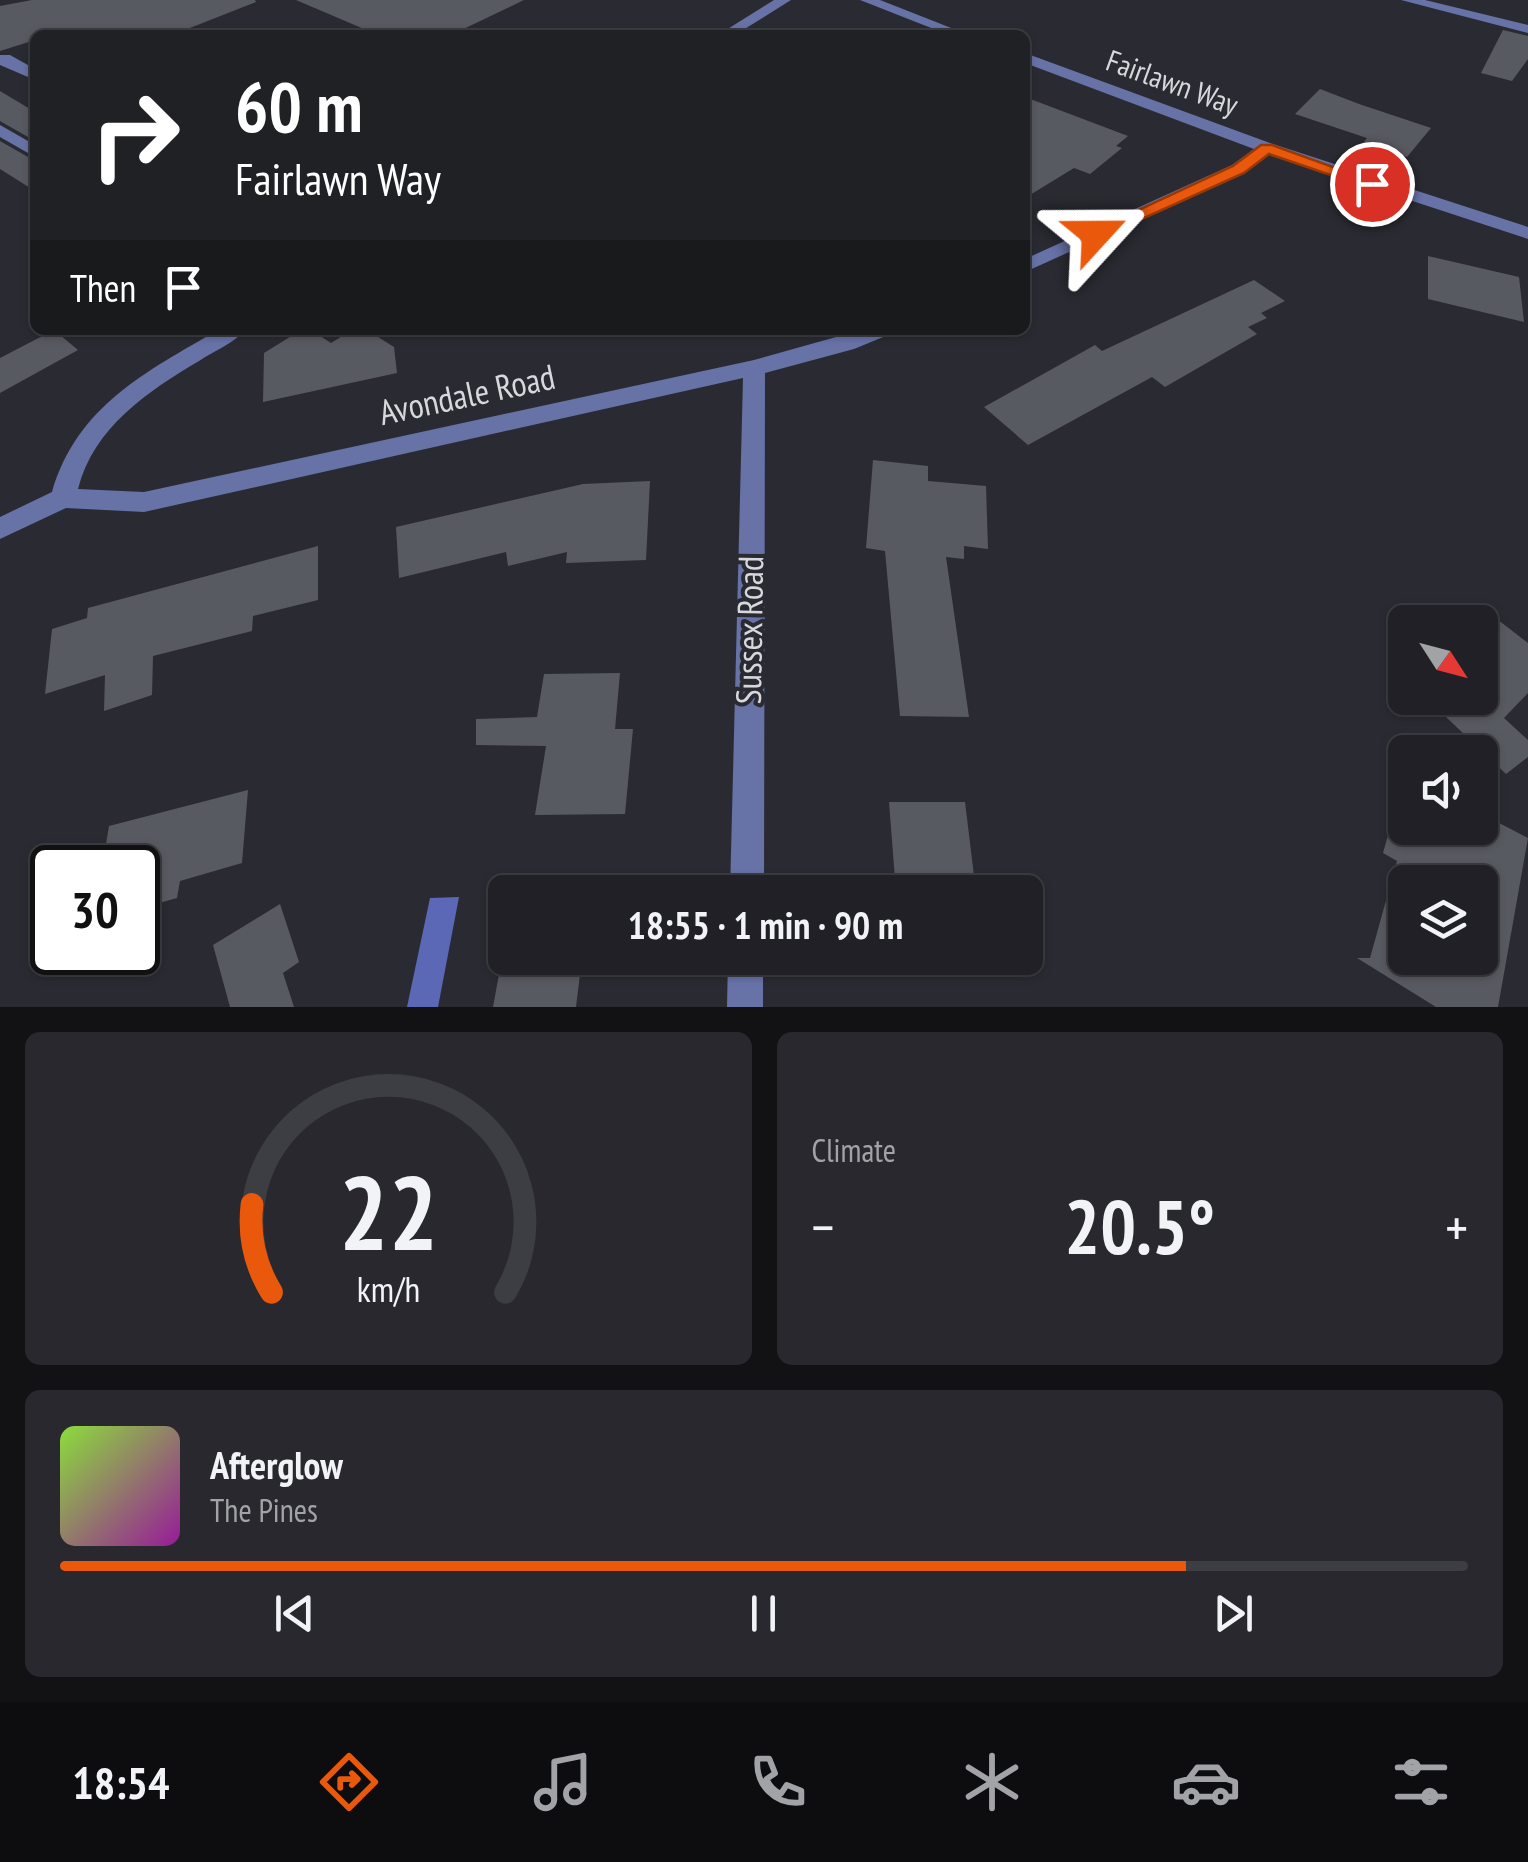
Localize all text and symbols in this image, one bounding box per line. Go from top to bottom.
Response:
street label: Fairlawn Way [1101,40,1244,124]
text: 60 m [235,61,363,151]
icon: right [70,70,200,200]
pin [1330,142,1415,227]
text: Fairlawn Way [235,149,441,207]
icon: arrive [1345,157,1400,212]
position arrow [1044,182,1148,286]
icon: arrive [156,260,211,315]
text: Then [70,263,136,312]
street label: Avondale Road [375,353,559,435]
street label: Sussex Road [725,555,773,705]
north arrow [1388,605,1498,715]
map controls [1388,605,1498,975]
button: sound [1388,735,1498,845]
speed limit sign: 30 [30,845,160,975]
button: layers [1388,865,1498,975]
text: 18:55 · 1 min · 90 m [628,900,903,949]
text: Climate [812,1129,896,1171]
text: 22 [339,1144,438,1279]
text: 20.5° [1064,1178,1215,1275]
text: − [812,1191,834,1262]
text: + [1445,1191,1468,1262]
text: km/h [357,1266,420,1312]
text: Afterglow [210,1440,343,1489]
text: The Pines [210,1489,318,1531]
icon: previous [267,1586,322,1641]
icon: pause [736,1586,791,1641]
icon: next [1206,1586,1261,1641]
icon: directions [314,1747,384,1817]
icon: music [528,1747,598,1817]
icon: phone [743,1747,813,1817]
icon: climate [957,1747,1027,1817]
icon: car [1171,1747,1241,1817]
icon: filters [1386,1747,1456,1817]
text: 18:54 [72,1753,170,1811]

